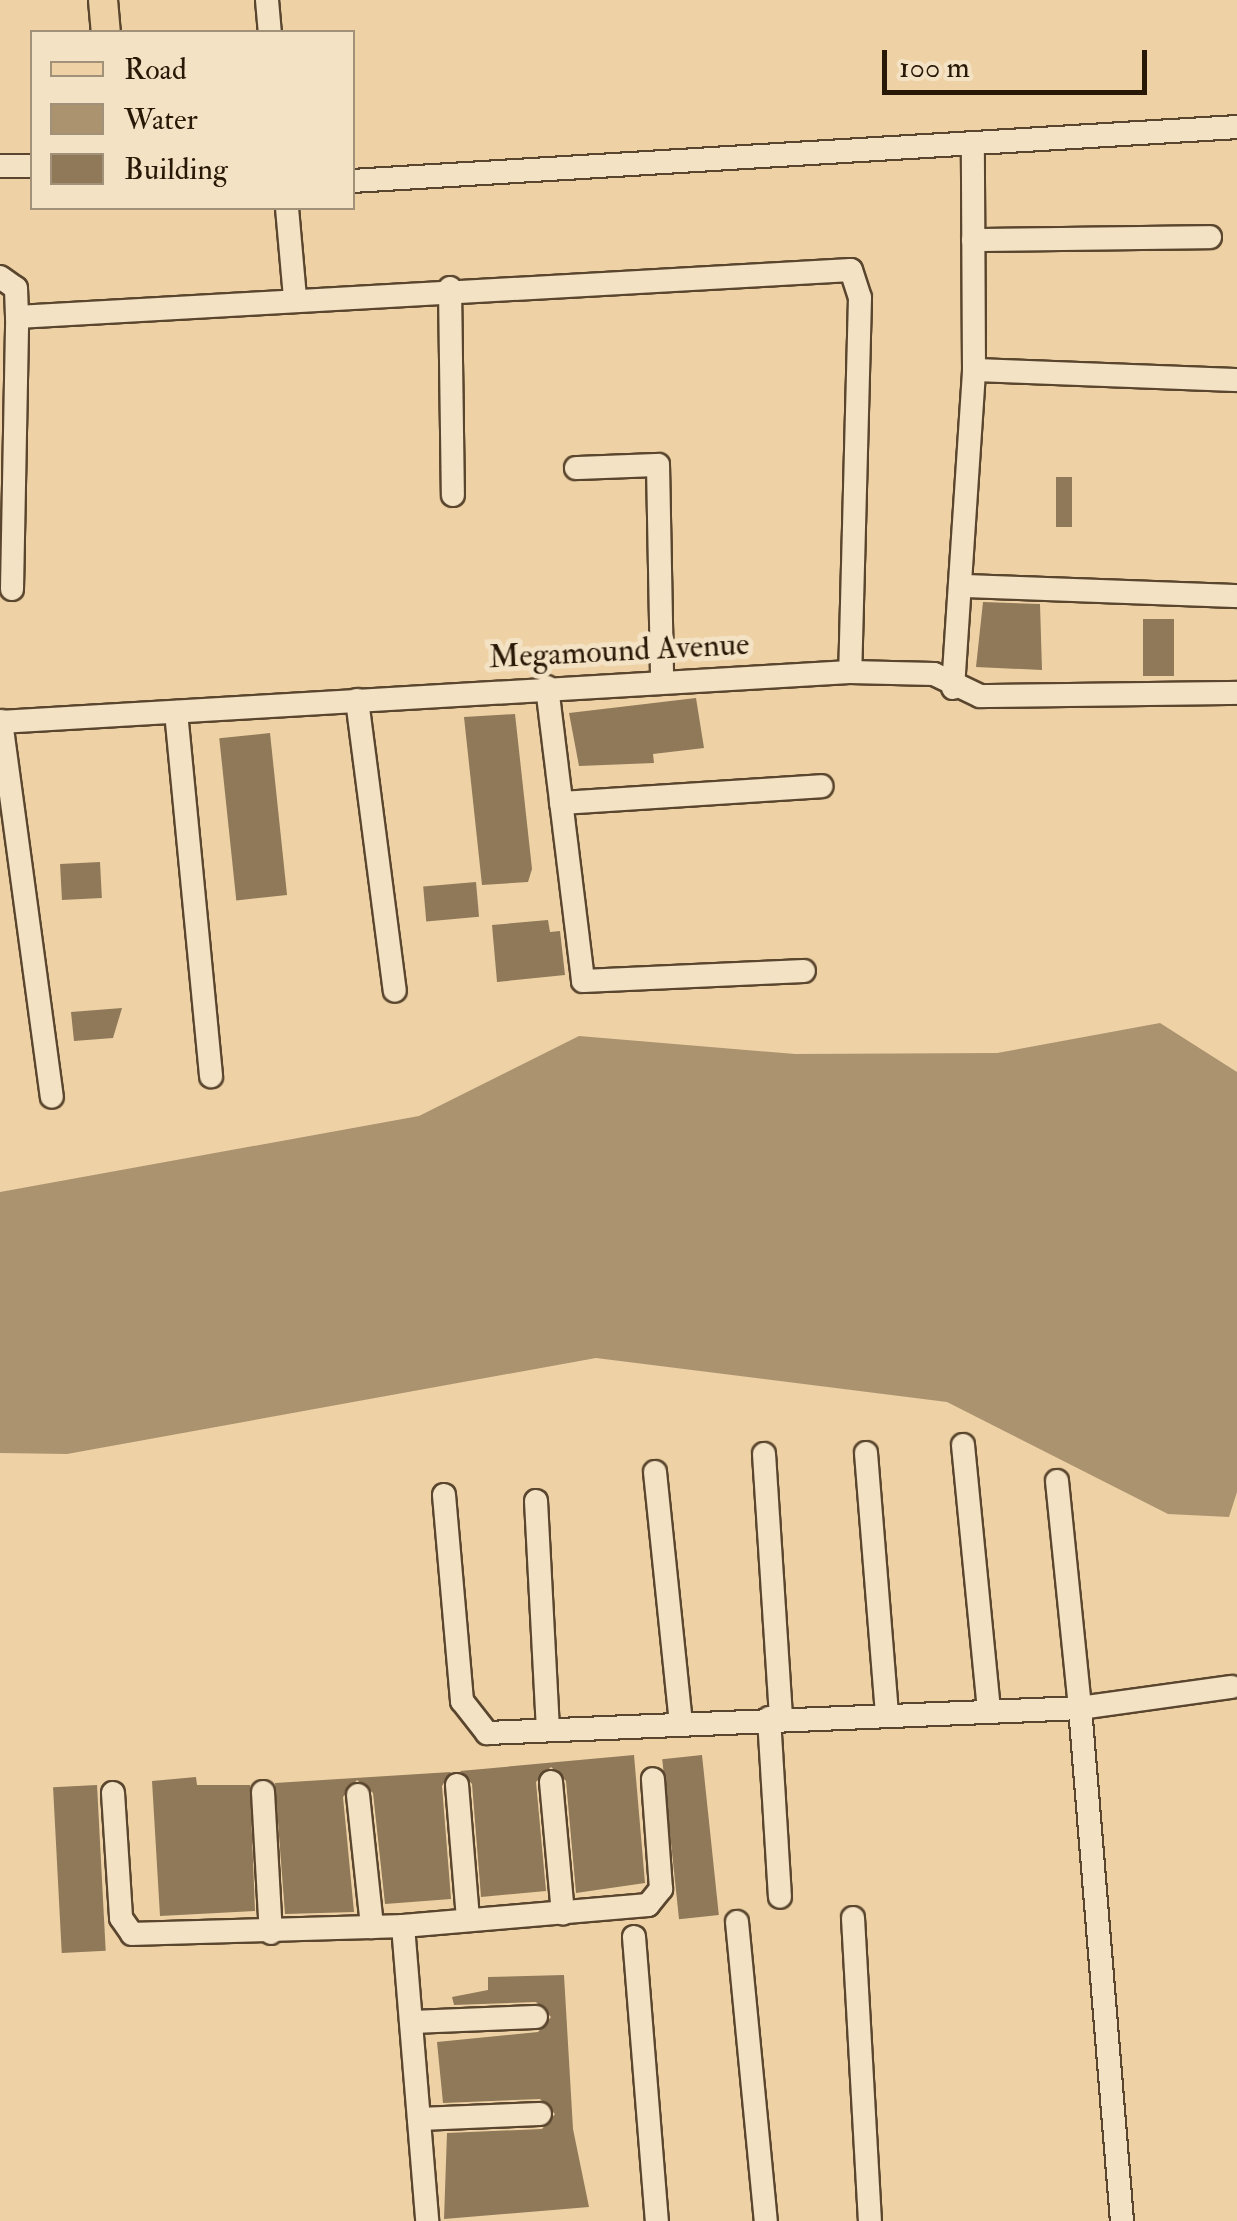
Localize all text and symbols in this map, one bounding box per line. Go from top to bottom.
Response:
legend [30,30,355,210]
scale bar [887,30,1152,92]
text: 100 m [899,49,970,86]
text: Road [124,51,187,88]
text: Water [124,101,198,138]
text: Building [124,151,228,188]
street label: Megamound Avenue [488,625,750,677]

